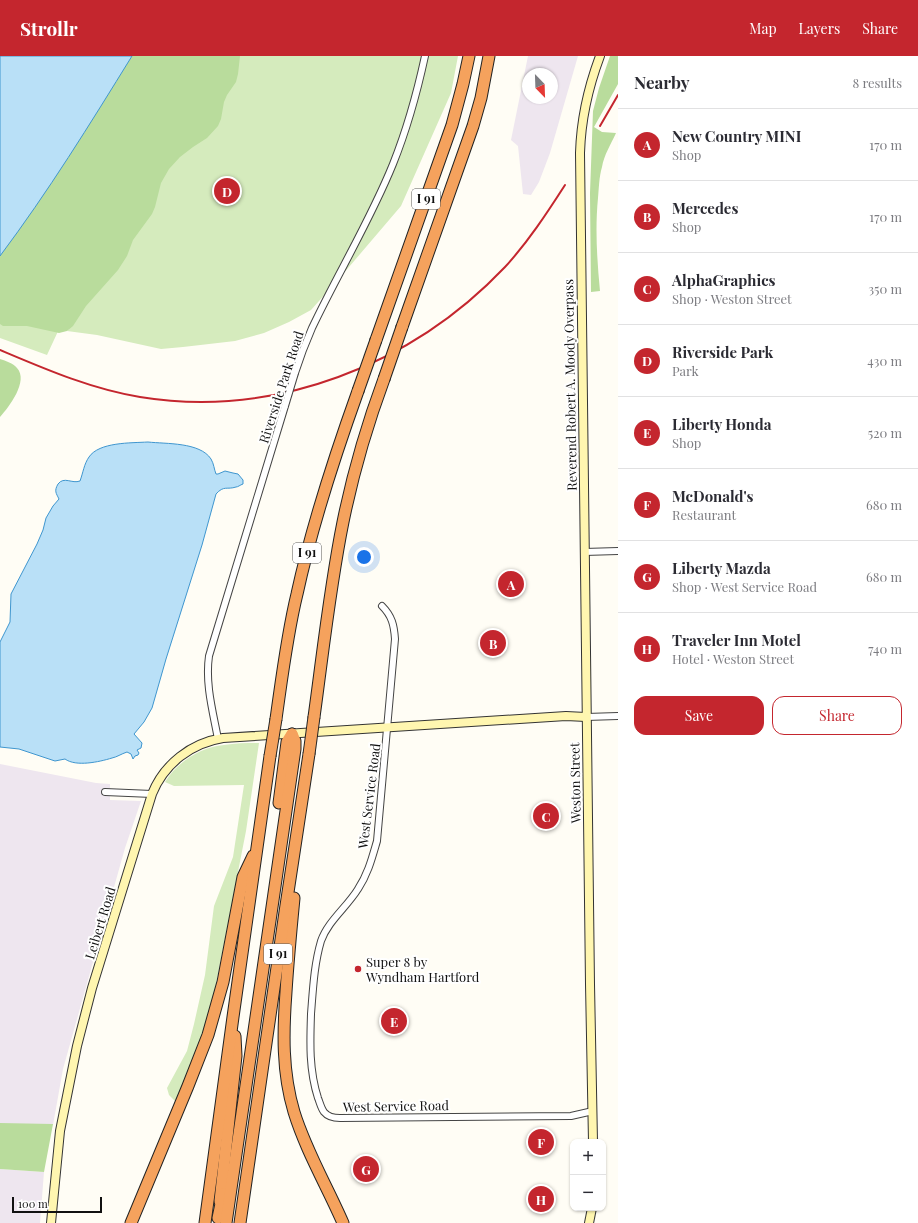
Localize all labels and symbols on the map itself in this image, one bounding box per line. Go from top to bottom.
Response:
north arrow [522,68,558,104]
pin: D [214,176,240,206]
road number: I 91 [412,189,440,209]
street label: Reverend Robert A. Moody Overpass [559,279,580,491]
street label: Riverside Park Road [254,328,307,445]
road number: I 91 [293,543,321,563]
your location [354,547,374,567]
pin: A [498,569,524,599]
pin: B [480,628,506,658]
street label: West Service Road [353,742,383,851]
street label: Weston Street [565,742,584,825]
pin: C [533,801,559,831]
street label: Leibert Road [80,884,119,961]
road number: I 91 [264,944,292,964]
place label: Super 8 by Wyndham Hartford [365,953,480,985]
marker: Super 8 by Wyndham Hartford [353,964,363,974]
pin: E [381,1006,407,1036]
street label: West Service Road [342,1096,450,1115]
pin: F [528,1127,554,1157]
pin: G [353,1154,379,1184]
pin: H [528,1184,554,1214]
scale bar [12,1195,102,1214]

